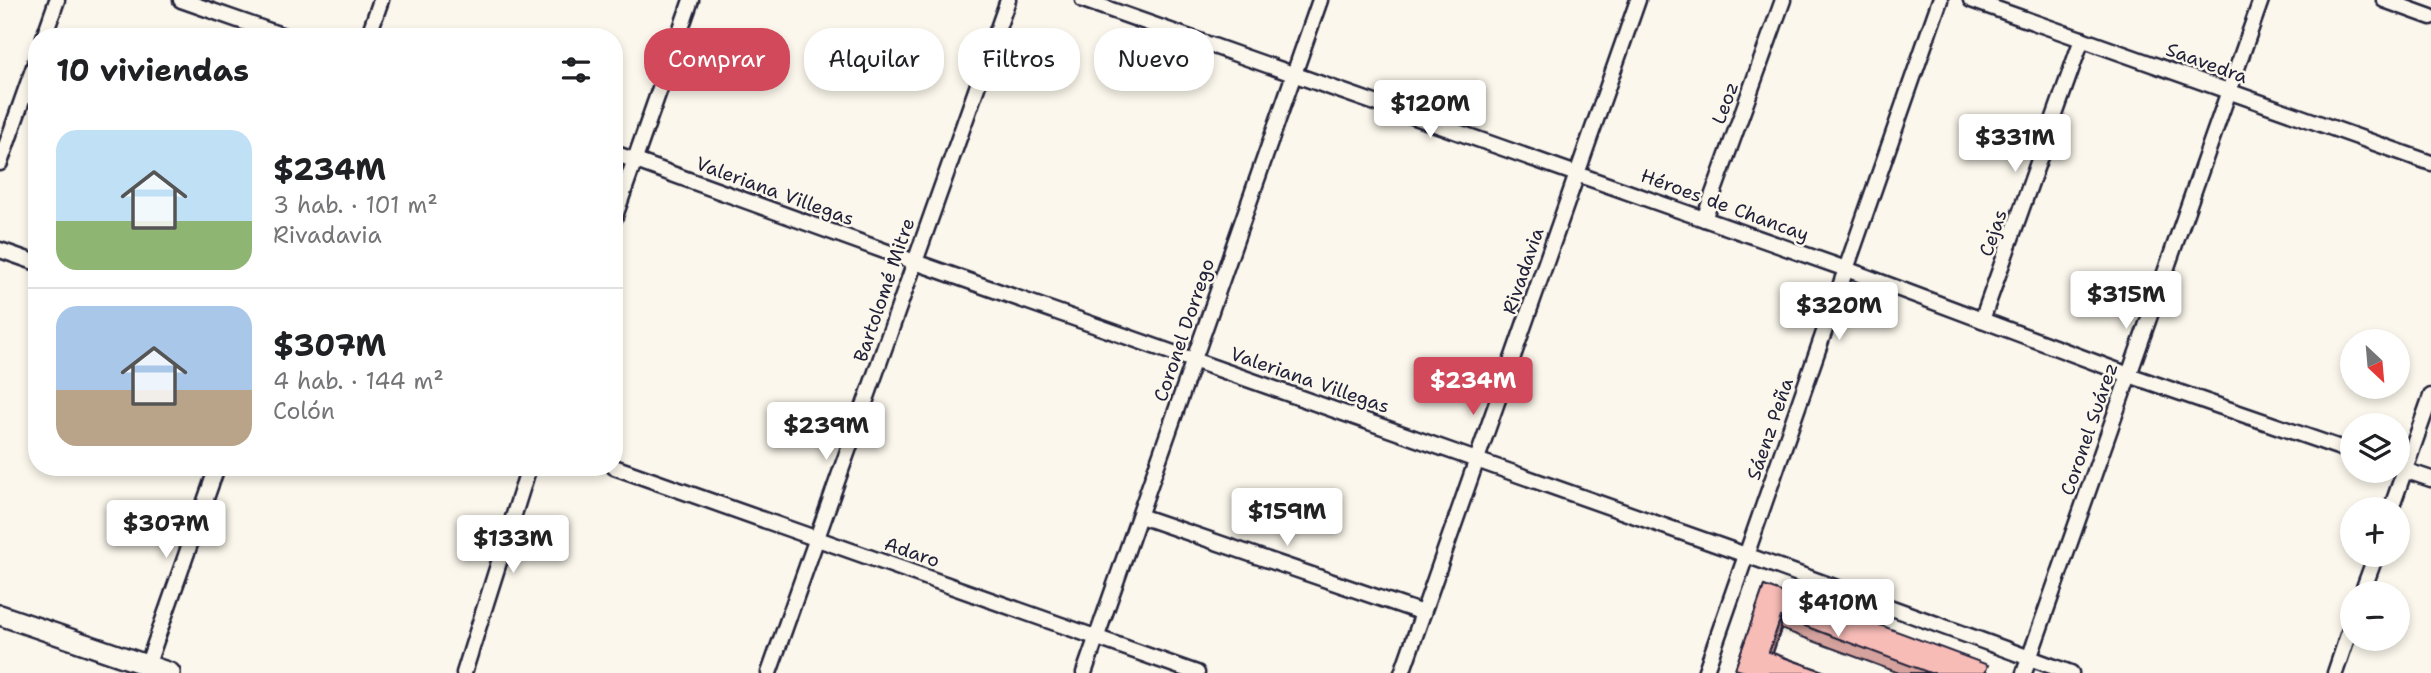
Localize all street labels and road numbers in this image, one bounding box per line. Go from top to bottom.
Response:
street label: Saavedra [2163,37,2251,89]
street label: Leoz [1706,78,1744,128]
street label: Valeriana Villegas [692,151,858,231]
street label: Héroes de Chancay [1638,163,1812,247]
street label: Cejas [1973,206,2013,260]
street label: Bartolomé Mitre [848,215,920,365]
street label: Rivadavia [1497,224,1550,318]
street label: Coronel Dorrego [1148,255,1220,405]
street label: Valeriana Villegas [1227,341,1393,419]
street label: Coronel Suárez [2055,359,2123,499]
street label: Sáenz Peña [1741,375,1799,483]
street label: Adaro [881,531,943,573]

